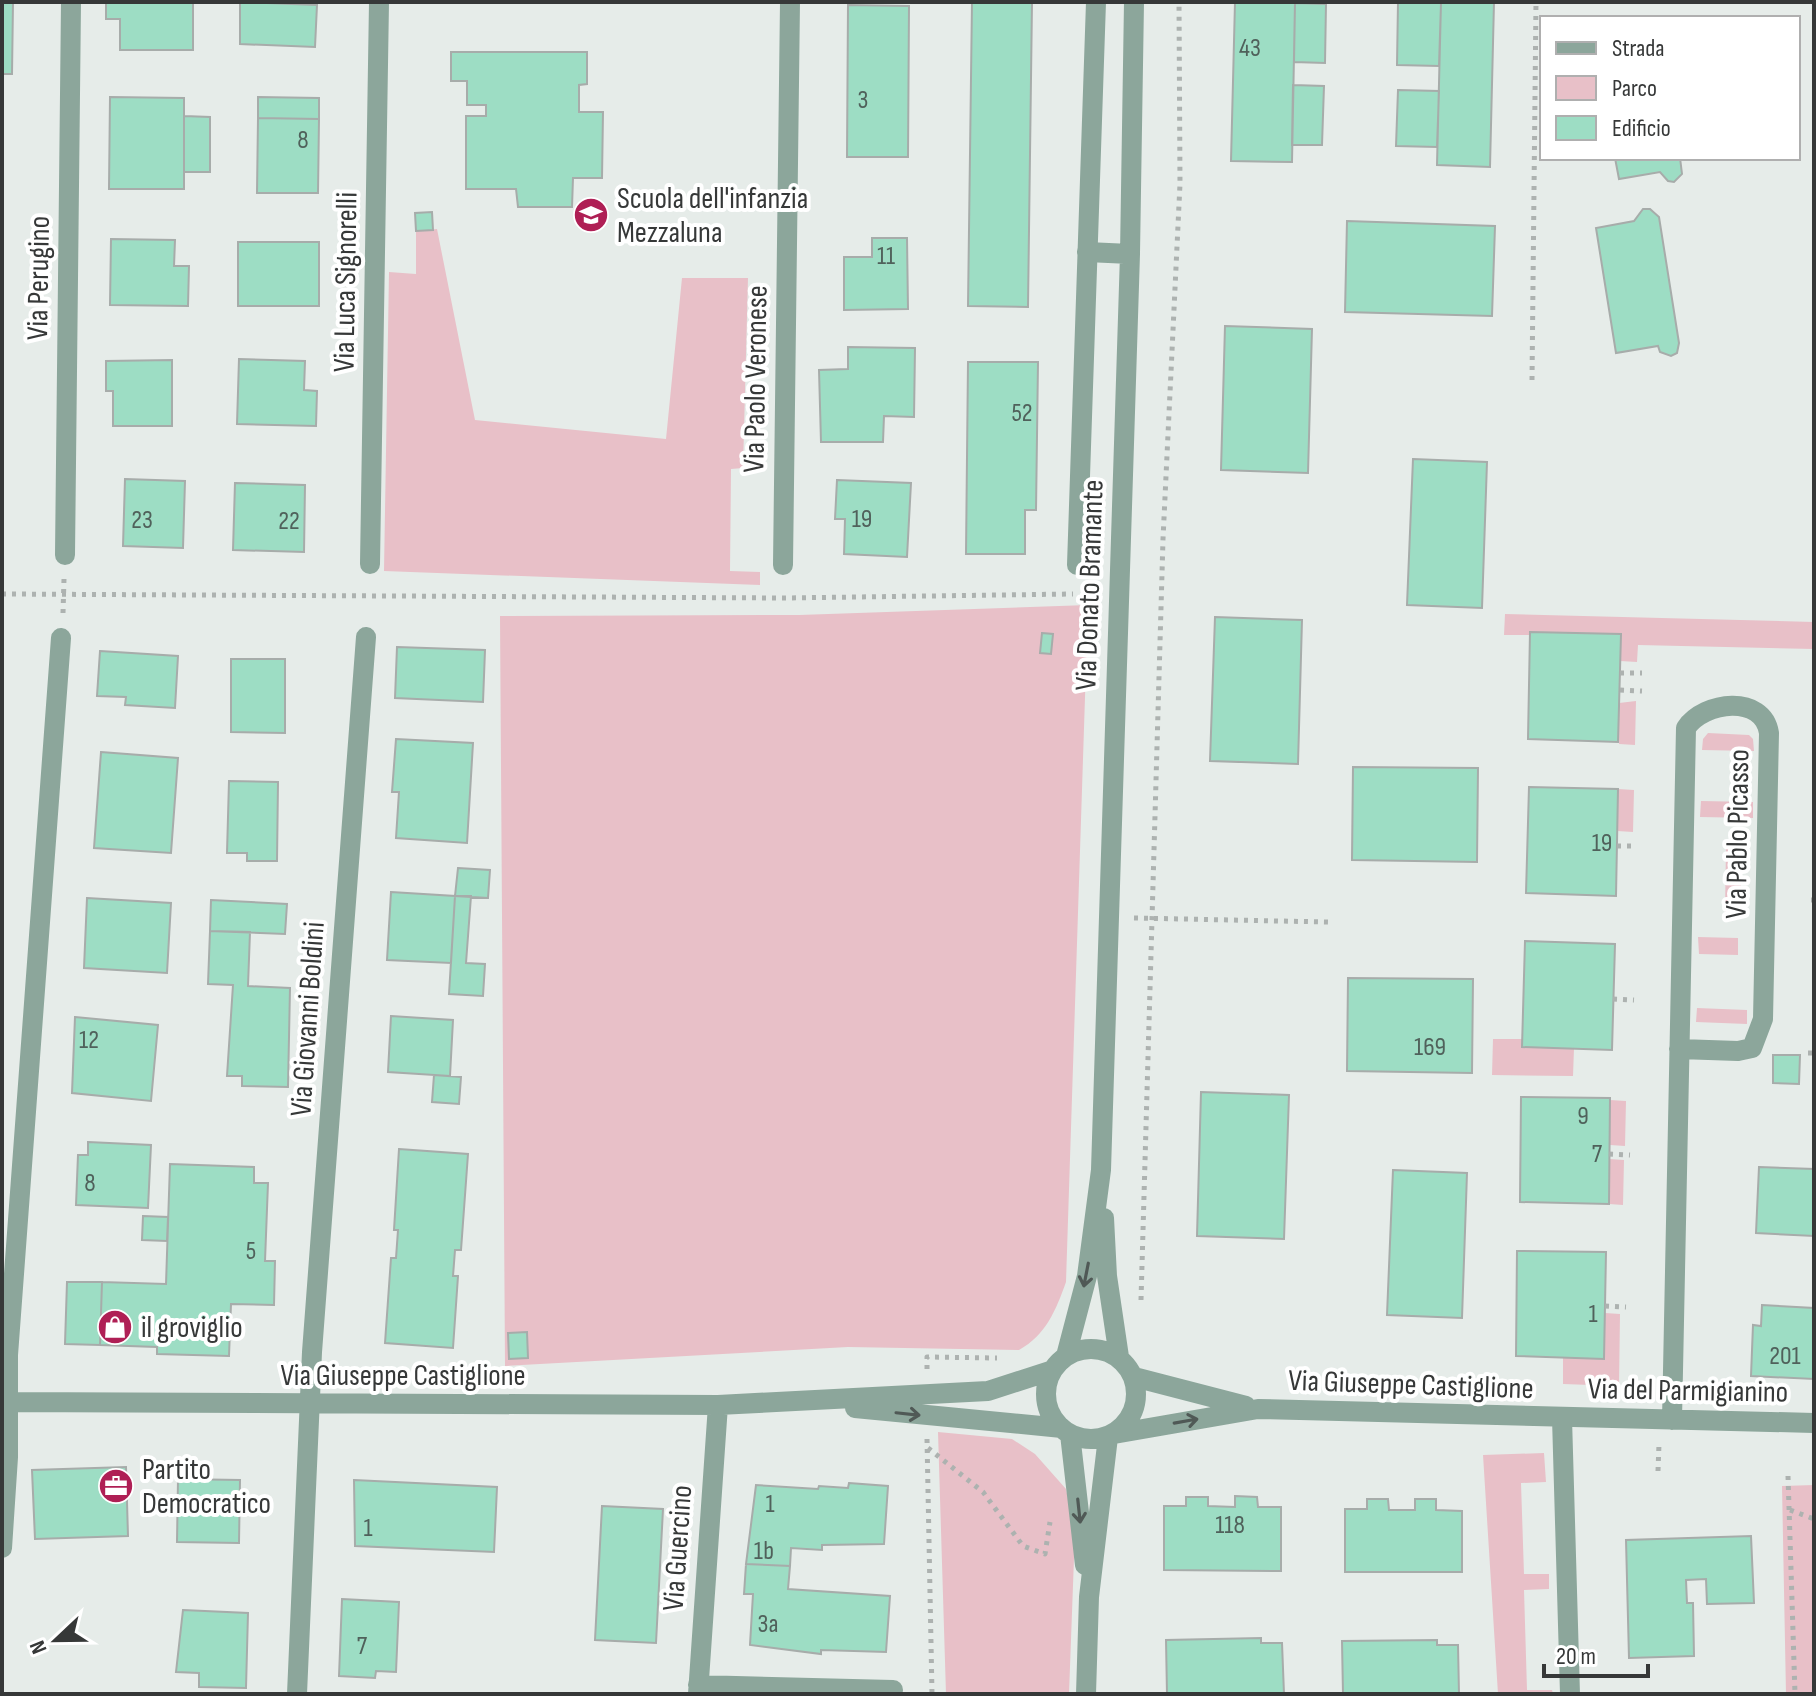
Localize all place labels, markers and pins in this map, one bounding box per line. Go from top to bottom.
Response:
place label: Scuola dell'infanzia Mezzaluna [617,181,808,251]
school or university icon: Scuola dell'infanzia Mezzaluna [572,196,610,234]
shop icon: il groviglio [96,1308,134,1346]
place label: il groviglio [141,1310,243,1346]
place label: Partito Democratico [142,1452,271,1522]
office icon: Partito Democratico [97,1467,135,1505]

